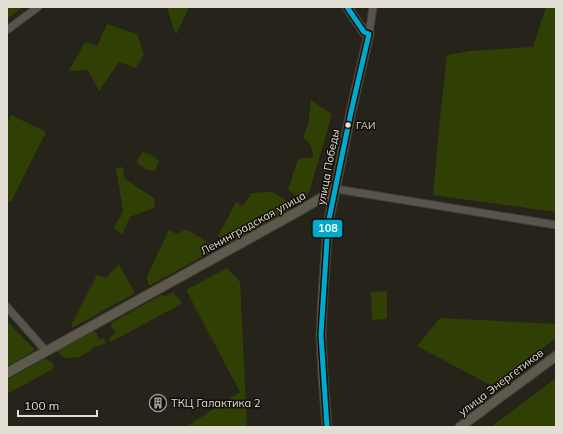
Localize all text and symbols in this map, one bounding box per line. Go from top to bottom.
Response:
place label: ГАИ [356,119,375,132]
marker: ГАИ [343,120,353,130]
street label: улица Победы [314,128,342,206]
street label: Ленинградская улица [198,188,308,258]
line badge: 108 [312,219,343,238]
text: 108 [318,221,338,235]
street label: улица Энергетиков [456,345,546,419]
scale bar [18,392,97,418]
building icon: ТКЦ Галактика 2 [148,393,168,413]
place label: ТКЦ Галактика 2 [171,396,261,410]
text: 100 m [24,398,59,413]

